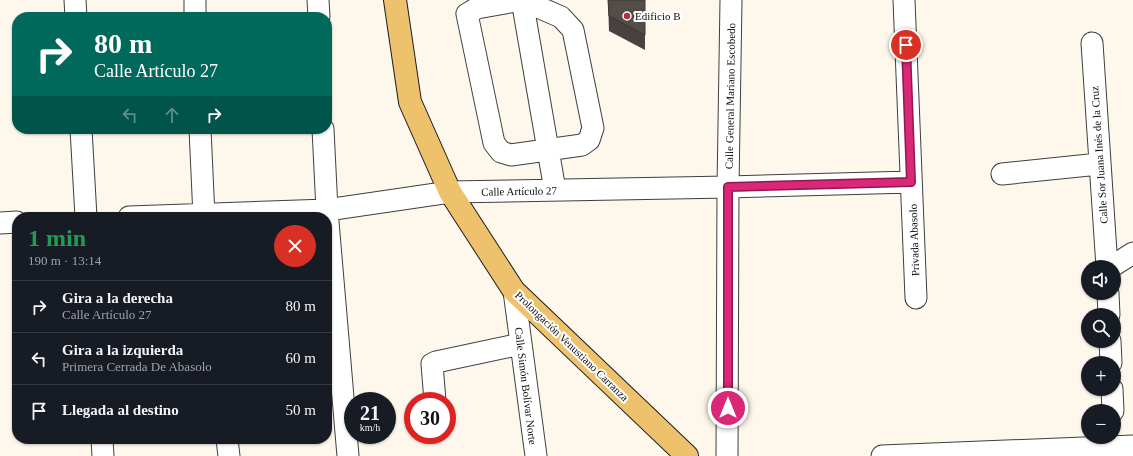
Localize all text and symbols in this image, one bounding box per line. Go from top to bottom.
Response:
place label: Edificio B [635,10,681,22]
marker: Edificio B [622,11,632,21]
street label: Calle General Mariano Escobedo [723,22,737,169]
icon: right [28,28,80,80]
text: 80 m [94,28,152,59]
pin [889,28,923,62]
icon: arrive [895,34,917,56]
text: Calle Artículo 27 [94,61,218,81]
street label: Calle Sor Juana Inés de la Cruz [1088,86,1110,224]
icon: left [119,104,141,126]
icon: ahead [161,104,183,126]
icon: right [203,104,225,126]
street label: Calle Artículo 27 [481,184,557,198]
street label: Privada Abasolo [907,203,921,276]
text: 1 min [28,225,86,251]
button: close [274,225,316,267]
text: 190 m · 13:14 [28,253,101,268]
map controls [1081,260,1121,444]
button: sound [1081,260,1121,300]
street label: Prolongación Venustiano Carranza [513,289,631,403]
text: Gira a la derecha [62,290,173,306]
icon: right [28,296,50,318]
text: 80 m [286,298,316,314]
text: Calle Artículo 27 [62,307,152,322]
button: search [1081,308,1121,348]
street label: Calle Simón Bolívar Norte [513,327,539,446]
text: Gira a la izquierda [62,342,183,358]
icon: left [28,348,50,370]
text: 60 m [286,350,316,366]
button: + [1081,356,1121,396]
text: Primera Cerrada De Abasolo [62,359,212,374]
position arrow [707,387,749,429]
speed limit sign: 30 [404,392,456,444]
icon: arrive [28,400,50,422]
text: Llegada al destino [62,402,179,418]
text: 50 m [286,402,316,418]
text: 21 [360,402,380,424]
button: − [1081,404,1121,444]
text: km/h [360,422,380,433]

